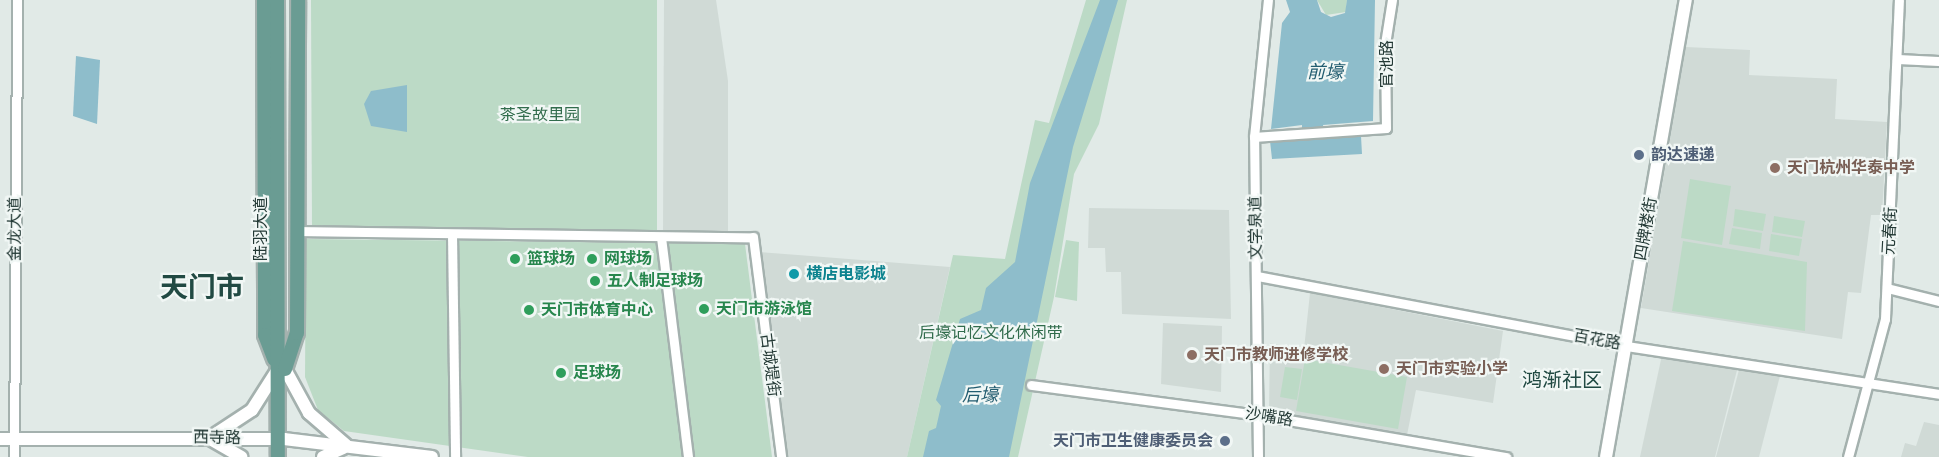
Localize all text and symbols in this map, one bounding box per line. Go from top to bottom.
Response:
street label: 官池路 [1377,40,1397,88]
water label: 前壕 [1307,61,1343,83]
park label: 茶圣故里园 [500,105,580,125]
place label: 韵达速递 [1651,145,1715,165]
marker: 韵达速递 [1632,148,1646,162]
place label: 天门杭州华泰中学 [1787,158,1915,178]
marker: 天门杭州华泰中学 [1768,161,1782,175]
street label: 文学泉道 [1246,196,1266,260]
street label: 四牌楼街 [1631,196,1661,262]
street label: 金龙大道 [5,197,25,261]
street label: 陆羽大道 [251,197,271,261]
street label: 元春街 [1879,207,1901,255]
place label: 篮球场 [527,249,575,269]
place label: 网球场 [604,249,652,269]
marker: 篮球场 [508,252,522,266]
marker: 网球场 [585,252,599,266]
place label: 横店电影城 [806,264,886,284]
marker: 横店电影城 [787,267,801,281]
district label: 天门市 [160,270,244,304]
place label: 五人制足球场 [607,271,703,291]
marker: 五人制足球场 [588,274,602,288]
place label: 天门市游泳馆 [716,299,812,319]
place label: 天门市体育中心 [541,300,653,320]
marker: 天门市游泳馆 [697,302,711,316]
marker: 天门市体育中心 [522,303,536,317]
park label: 后壕记忆文化休闲带 [919,323,1063,343]
street label: 百花路 [1572,326,1622,354]
street label: 古城堤街 [757,332,783,398]
place label: 天门市教师进修学校 [1204,345,1348,365]
marker: 天门市教师进修学校 [1185,348,1199,362]
place label: 天门市实验小学 [1396,359,1508,379]
marker: 天门市实验小学 [1377,362,1391,376]
place label: 足球场 [573,363,621,383]
marker: 足球场 [554,366,568,380]
district label: 鸿渐社区 [1522,368,1602,392]
water label: 后壕 [962,384,998,406]
street label: 沙嘴路 [1244,404,1294,430]
street label: 西寺路 [193,428,241,448]
place label: 天门市卫生健康委员会 [1053,431,1213,451]
marker: 天门市卫生健康委员会 [1218,434,1232,448]

